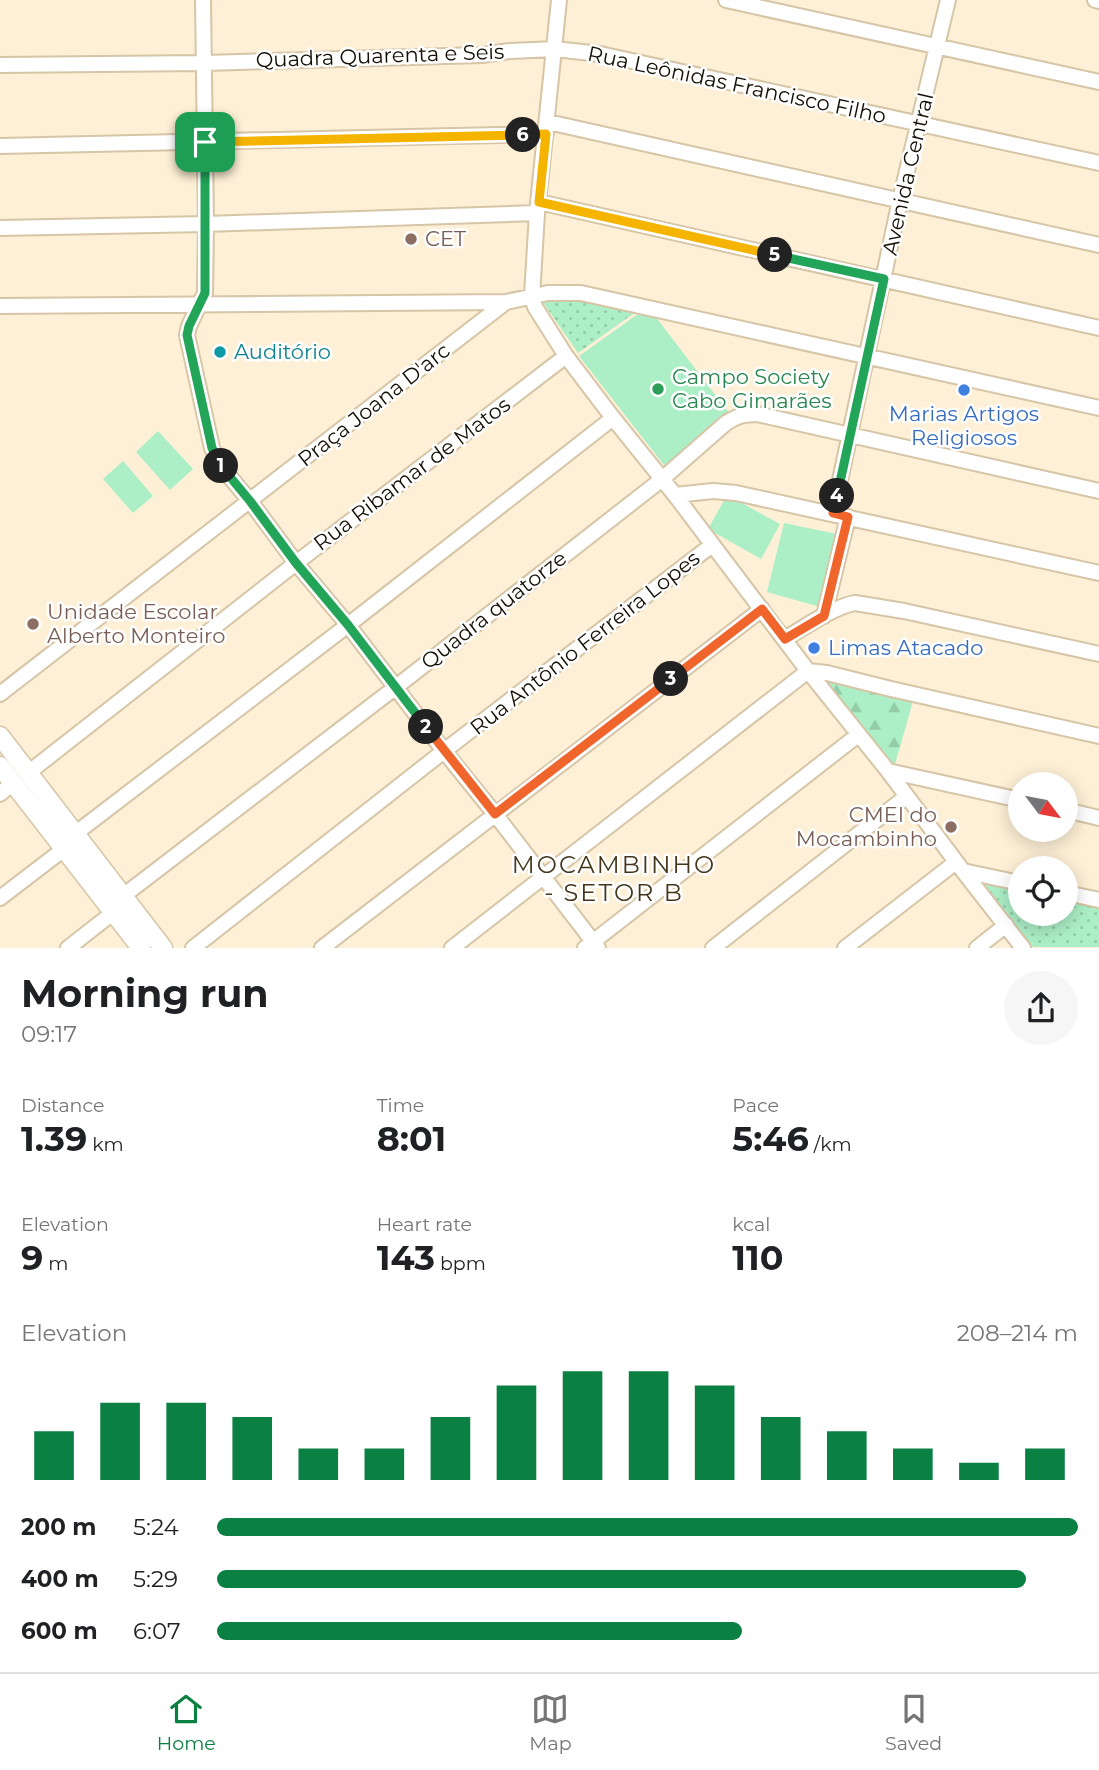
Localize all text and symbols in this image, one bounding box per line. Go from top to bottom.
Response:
street label: Quadra Quarenta e Seis [255,39,505,72]
street label: Rua Leônidas Francisco Filho [586,41,889,128]
street label: Avenida Central [877,90,938,257]
pin [175,112,235,172]
pin: 6 [505,118,540,152]
icon: arrive [186,123,224,161]
text: 6 [516,123,529,146]
place label: CET [425,226,466,251]
marker: CET [403,231,419,247]
pin: 5 [758,238,792,272]
text: 5 [769,243,780,266]
street label: Praça Joana D'arc [293,338,455,472]
place label: Auditório [234,339,331,364]
marker: Auditório [212,344,228,360]
place label: Campo Society Cabo Gimarães [672,364,831,413]
marker: Campo Society Cabo Gimarães [650,381,666,397]
marker: Marias Artigos Religiosos [956,382,972,398]
street label: Rua Ribamar de Matos [309,392,515,556]
place label: Marias Artigos Religiosos [889,401,1039,450]
pin: 1 [204,448,238,484]
text: 1 [217,454,224,477]
pin: 4 [820,478,854,514]
text: 4 [830,484,843,507]
street label: Quadra quatorze [416,545,571,674]
street label: Rua Antônio Ferreira Lopes [465,545,705,740]
place label: Unidade Escolar Alberto Monteiro [47,599,225,648]
marker: Unidade Escolar Alberto Monteiro [25,616,41,632]
place label: Limas Atacado [828,635,984,660]
marker: Limas Atacado [806,640,822,656]
pin: 3 [654,662,688,696]
text: 3 [665,667,676,690]
pin: 2 [408,710,444,744]
text: 2 [420,715,431,738]
north arrow [1008,772,1078,842]
map controls [1008,772,1078,926]
place label: CMEI do Mocambinho [796,802,937,851]
marker: CMEI do Mocambinho [943,819,959,835]
district label: MOCAMBINHO - SETOR B [512,850,716,907]
button: locate [1008,856,1078,926]
text: Morning run [21,970,269,1017]
button: share [1004,971,1078,1045]
text: 09:17 [21,1020,77,1048]
text: Distance [21,1094,104,1117]
text: Time [377,1094,424,1117]
text: Pace [732,1094,779,1117]
text: 1.39 [21,1117,87,1160]
text: 8:01 [377,1117,446,1160]
text: 5:46 [732,1117,809,1160]
text: km [87,1133,124,1156]
text: /km [809,1133,852,1156]
text: Elevation [21,1213,109,1236]
text: Heart rate [377,1213,472,1236]
text: kcal [732,1213,770,1236]
text: 9 [21,1236,43,1279]
text: 143 [377,1236,435,1279]
text: 110 [732,1236,784,1279]
text: m [43,1252,68,1275]
text: bpm [435,1252,486,1275]
text: Elevation [21,1319,127,1347]
text: 208–214 m [957,1319,1078,1347]
text: 200 m [21,1513,96,1541]
text: 5:24 [133,1513,179,1541]
text: 400 m [21,1565,99,1593]
text: 5:29 [133,1565,178,1593]
text: 600 m [21,1617,98,1645]
text: 6:07 [133,1617,180,1645]
tab: Home [157,1690,216,1755]
tab: Map [529,1690,572,1755]
tab: Saved [885,1690,942,1755]

